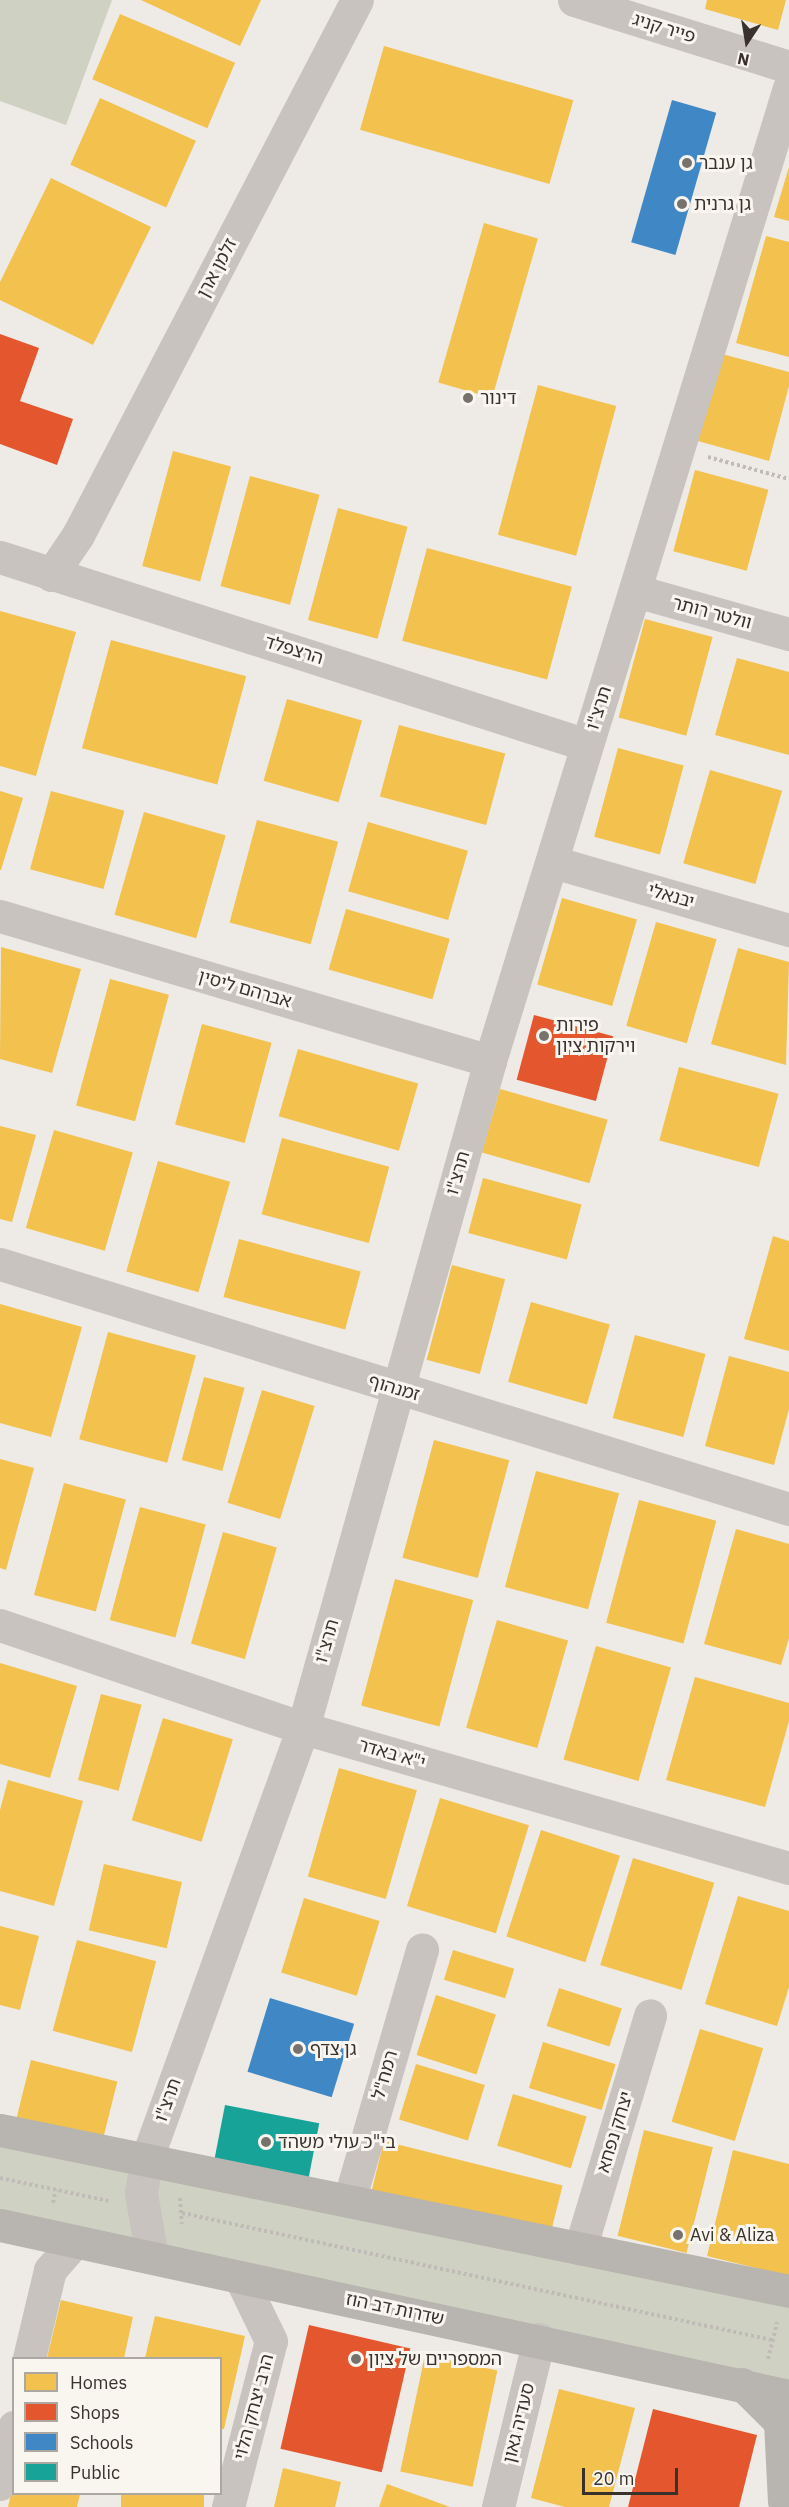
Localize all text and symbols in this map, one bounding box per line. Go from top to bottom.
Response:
street label: פייר קניג [630,8,698,48]
north arrow [717,12,777,72]
text: N [736,49,751,71]
place label: גן ענבר [699,152,753,174]
marker: גן ענבר [680,156,694,170]
place label: גן גרנית [694,193,751,215]
marker: גן גרנית [675,197,689,211]
street label: זלמן ארן [192,235,242,301]
place label: דינור [480,387,517,409]
marker: דינור [461,391,475,405]
street label: וולטר רותר [670,592,754,634]
street label: הרצפלד [262,631,326,669]
street label: תרצ"ו [582,683,616,733]
street label: יבנאלי [645,879,697,913]
street label: אברהם ליסין [196,965,294,1013]
place label: פירות וירקות ציון [556,1015,635,1058]
marker: פירות וירקות ציון [537,1029,551,1043]
street label: תרצ"ו [441,1149,475,1197]
street label: זמנהוף [366,1370,422,1406]
street label: תרצ"ו [310,1617,344,1665]
street label: י"א באדר [356,1734,428,1774]
place label: גן צדף [310,2038,357,2060]
marker: גן צדף [291,2042,305,2056]
street label: רמח"ל [368,2048,402,2102]
street label: תרצ"ו [150,2075,186,2125]
street label: יצחק נפחא [592,2089,638,2175]
place label: בי"כ עולי משהד [278,2131,396,2153]
marker: בי"כ עולי משהד [259,2135,273,2149]
place label: Avi & Aliza [690,2224,774,2246]
marker: Avi & Aliza [671,2228,685,2242]
street label: שדרות דב הוז [344,2288,446,2330]
place label: המספריים של ציון [368,2348,502,2370]
street label: הרב יצחק הלוי [230,2352,278,2462]
marker: המספריים של ציון [349,2352,363,2366]
legend [12,2357,222,2495]
text: Homes [70,2371,127,2394]
street label: סעדיה גאון [499,2381,539,2465]
text: Shops [70,2401,120,2424]
text: Schools [70,2431,134,2454]
scale bar [585,2456,681,2494]
text: Public [70,2461,120,2484]
text: 20 m [593,2467,635,2490]

